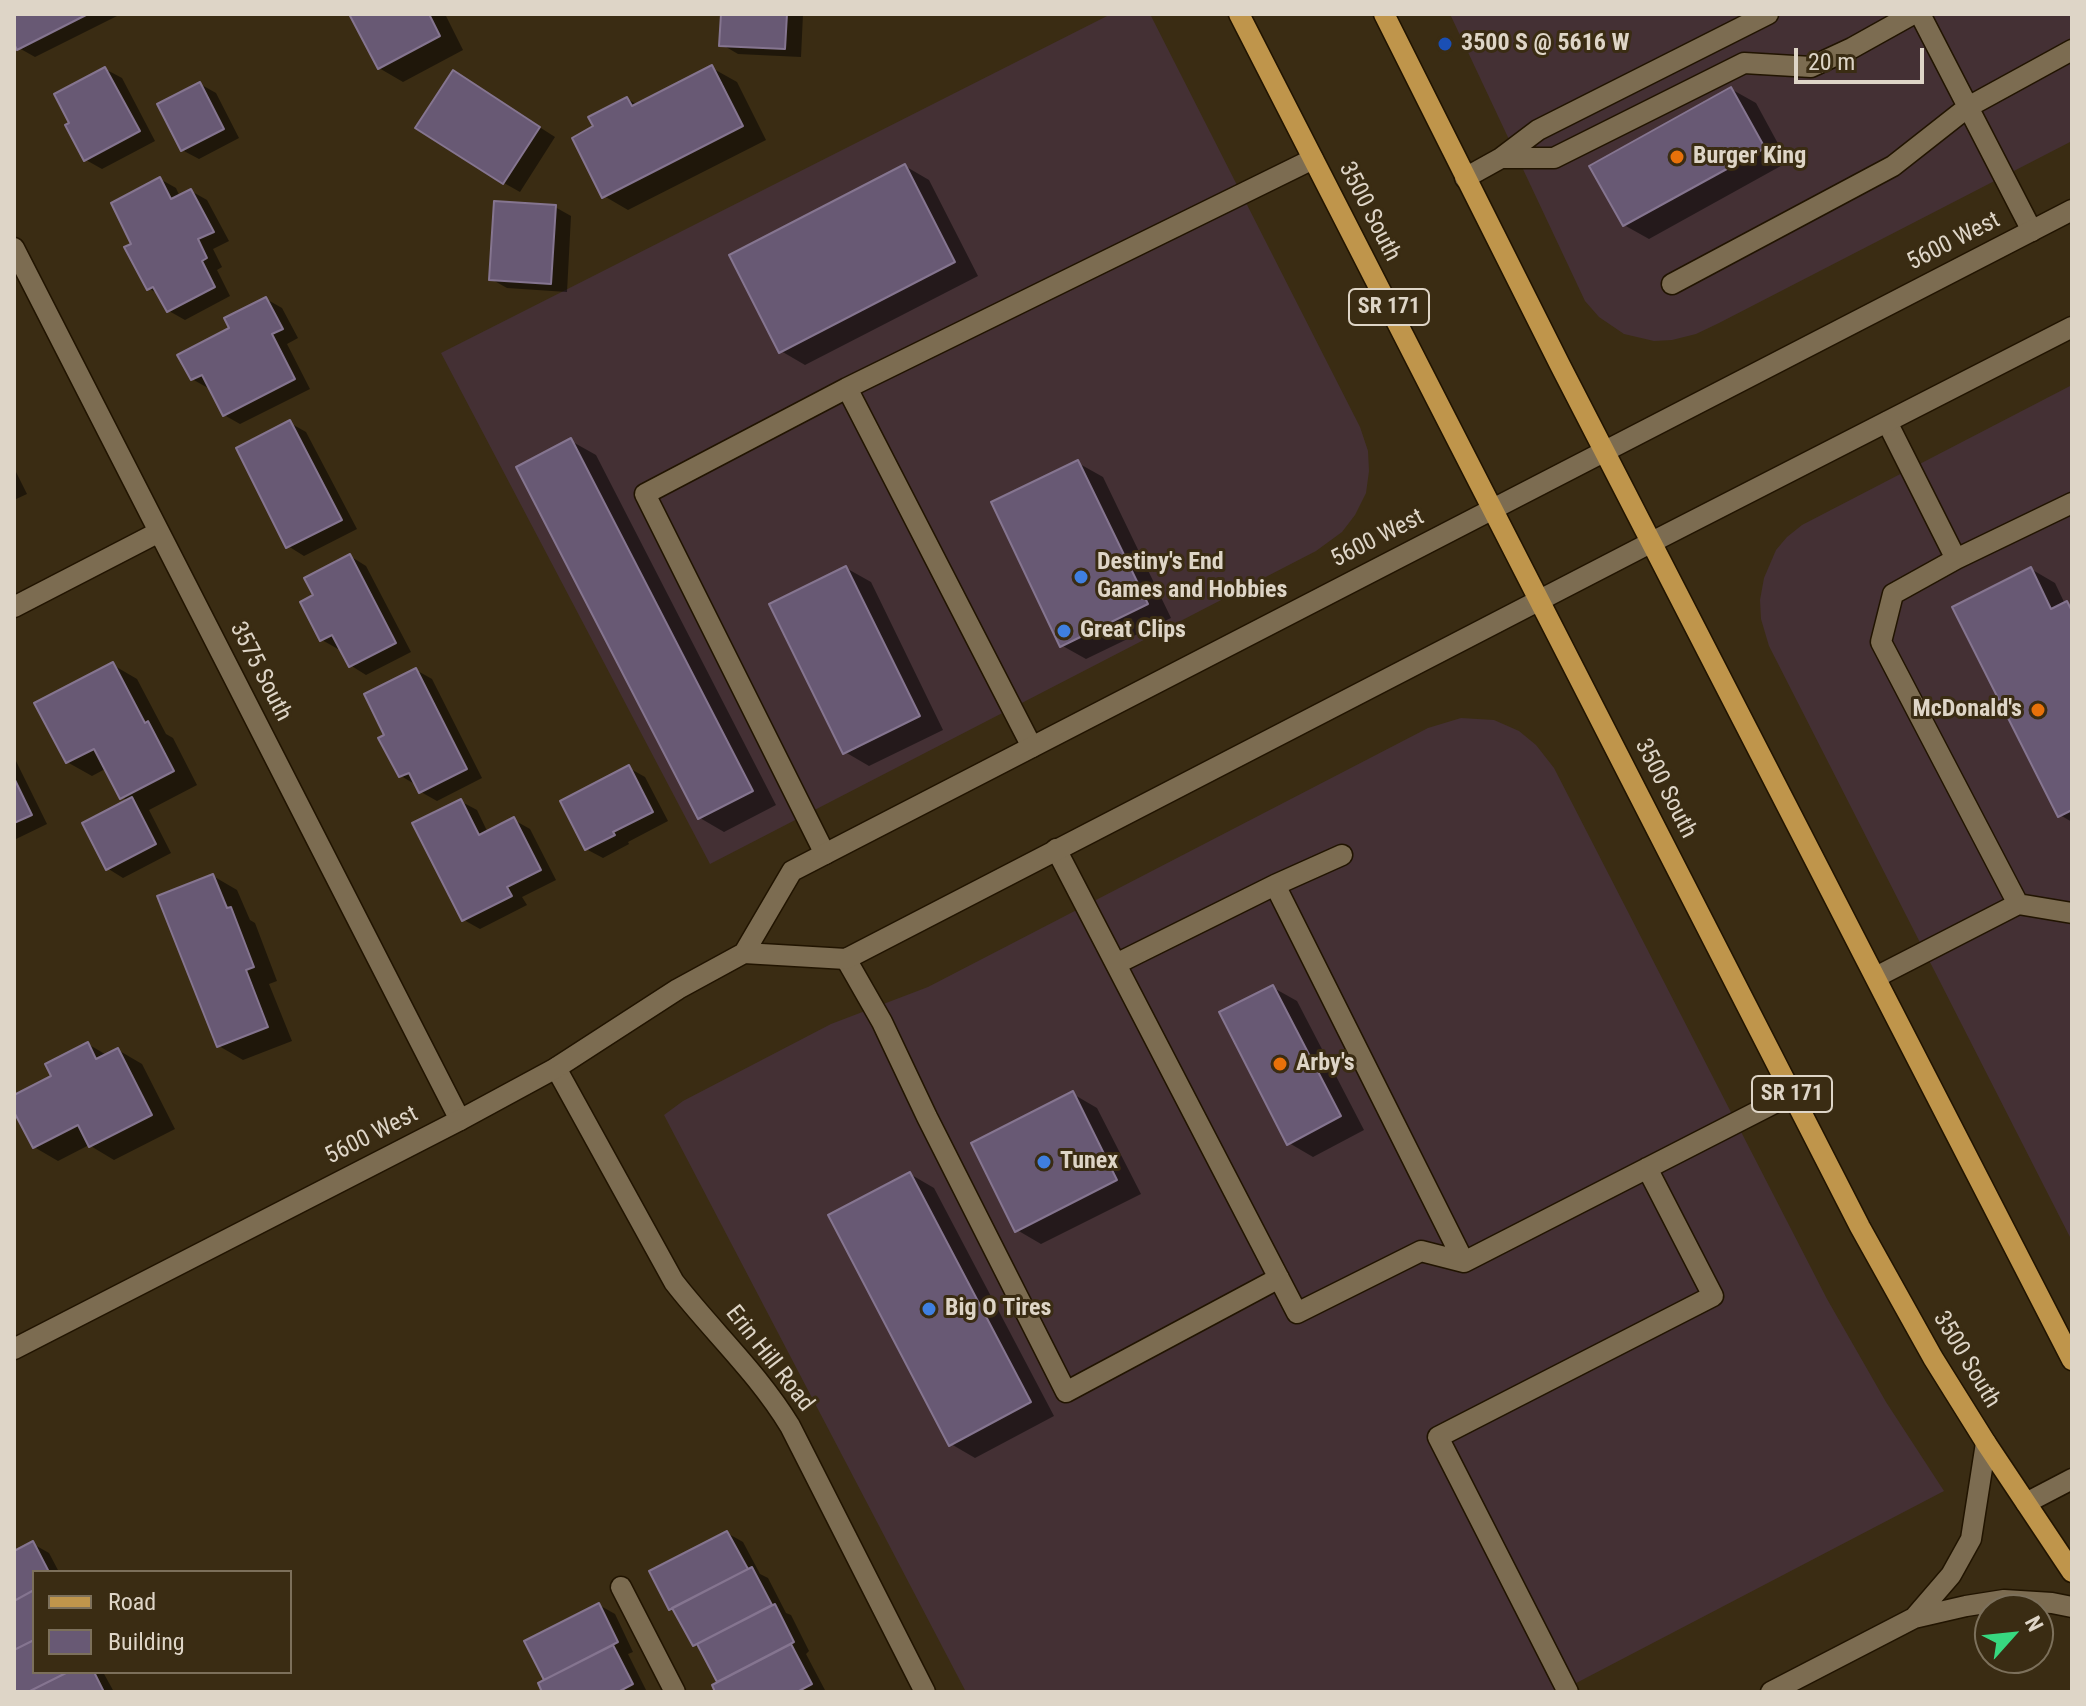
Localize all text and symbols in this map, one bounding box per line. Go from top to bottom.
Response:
place label: 3500 S @ 5616 W [1461,30,1629,58]
scale bar [1798,32,1928,82]
marker: 3500 S @ 5616 W [1436,35,1454,53]
text: 20 m [1808,48,1855,76]
place label: Burger King [1693,143,1806,171]
marker: Burger King [1668,148,1686,166]
street label: 3500 South [1332,157,1406,267]
street label: 5600 West [1903,206,2005,278]
road number: SR 171 [1349,289,1429,325]
street label: 5600 West [1327,503,1429,575]
place label: Destiny's End Games and Hobbies [1097,549,1287,605]
marker: Destiny's End Games and Hobbies [1072,568,1090,586]
street label: 3575 South [223,617,297,727]
place label: Great Clips [1080,617,1186,645]
marker: Great Clips [1055,622,1073,640]
place label: McDonald's [1913,696,2022,724]
marker: McDonald's [2029,701,2047,719]
street label: 3500 South [1628,734,1702,844]
place label: Arby's [1296,1050,1355,1078]
marker: Arby's [1271,1055,1289,1073]
road number: SR 171 [1752,1076,1832,1112]
street label: 5600 West [321,1100,423,1172]
place label: Tunex [1060,1148,1118,1176]
marker: Tunex [1035,1153,1053,1171]
place label: Big O Tires [945,1295,1051,1323]
street label: Erin Hill Road [719,1300,819,1418]
marker: Big O Tires [920,1300,938,1318]
street label: 3500 South [1926,1306,2006,1414]
legend [32,1570,292,1674]
text: Road [108,1588,156,1616]
north arrow [1974,1594,2054,1674]
text: N [2020,1612,2048,1635]
text: Building [108,1628,185,1656]

